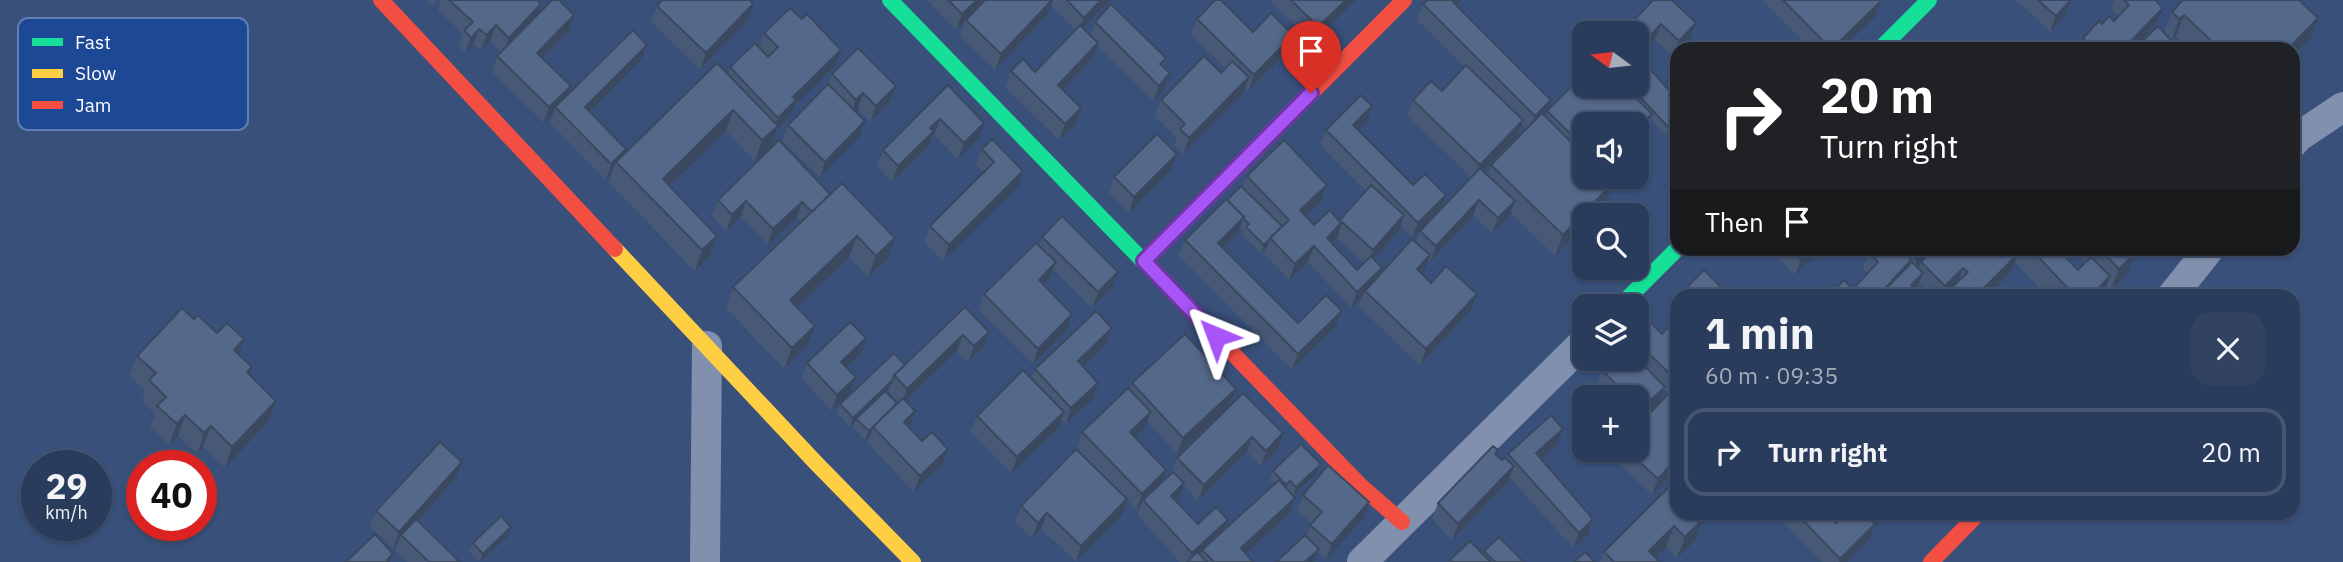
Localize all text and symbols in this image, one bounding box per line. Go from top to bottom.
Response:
legend [18,18,248,130]
pin [1281,21,1341,93]
north arrow [1572,21,1648,98]
map controls [1572,21,1649,462]
text: Fast [75,30,111,54]
icon: arrive [1292,32,1330,70]
text: Slow [75,61,116,85]
text: 20 m [1820,63,1934,126]
icon: right [1705,70,1796,161]
text: Jam [75,93,111,117]
button: sound [1572,112,1649,189]
text: Turn right [1820,125,1958,167]
button: search [1572,203,1649,280]
icon: arrive [1778,203,1816,241]
text: Then [1705,205,1764,239]
button: layers [1572,294,1649,371]
position arrow [1179,299,1253,373]
text: 1 min [1705,306,1815,361]
button: close [2191,312,2265,386]
text: 60 m · 09:35 [1705,360,1838,390]
button: + [1572,385,1649,462]
icon: right [1709,433,1747,471]
text: Turn right [1768,435,1887,469]
text: 20 m [2201,435,2261,469]
speed limit sign: 40 [126,450,217,541]
text: 29 [45,463,88,509]
text: km/h [45,501,88,524]

